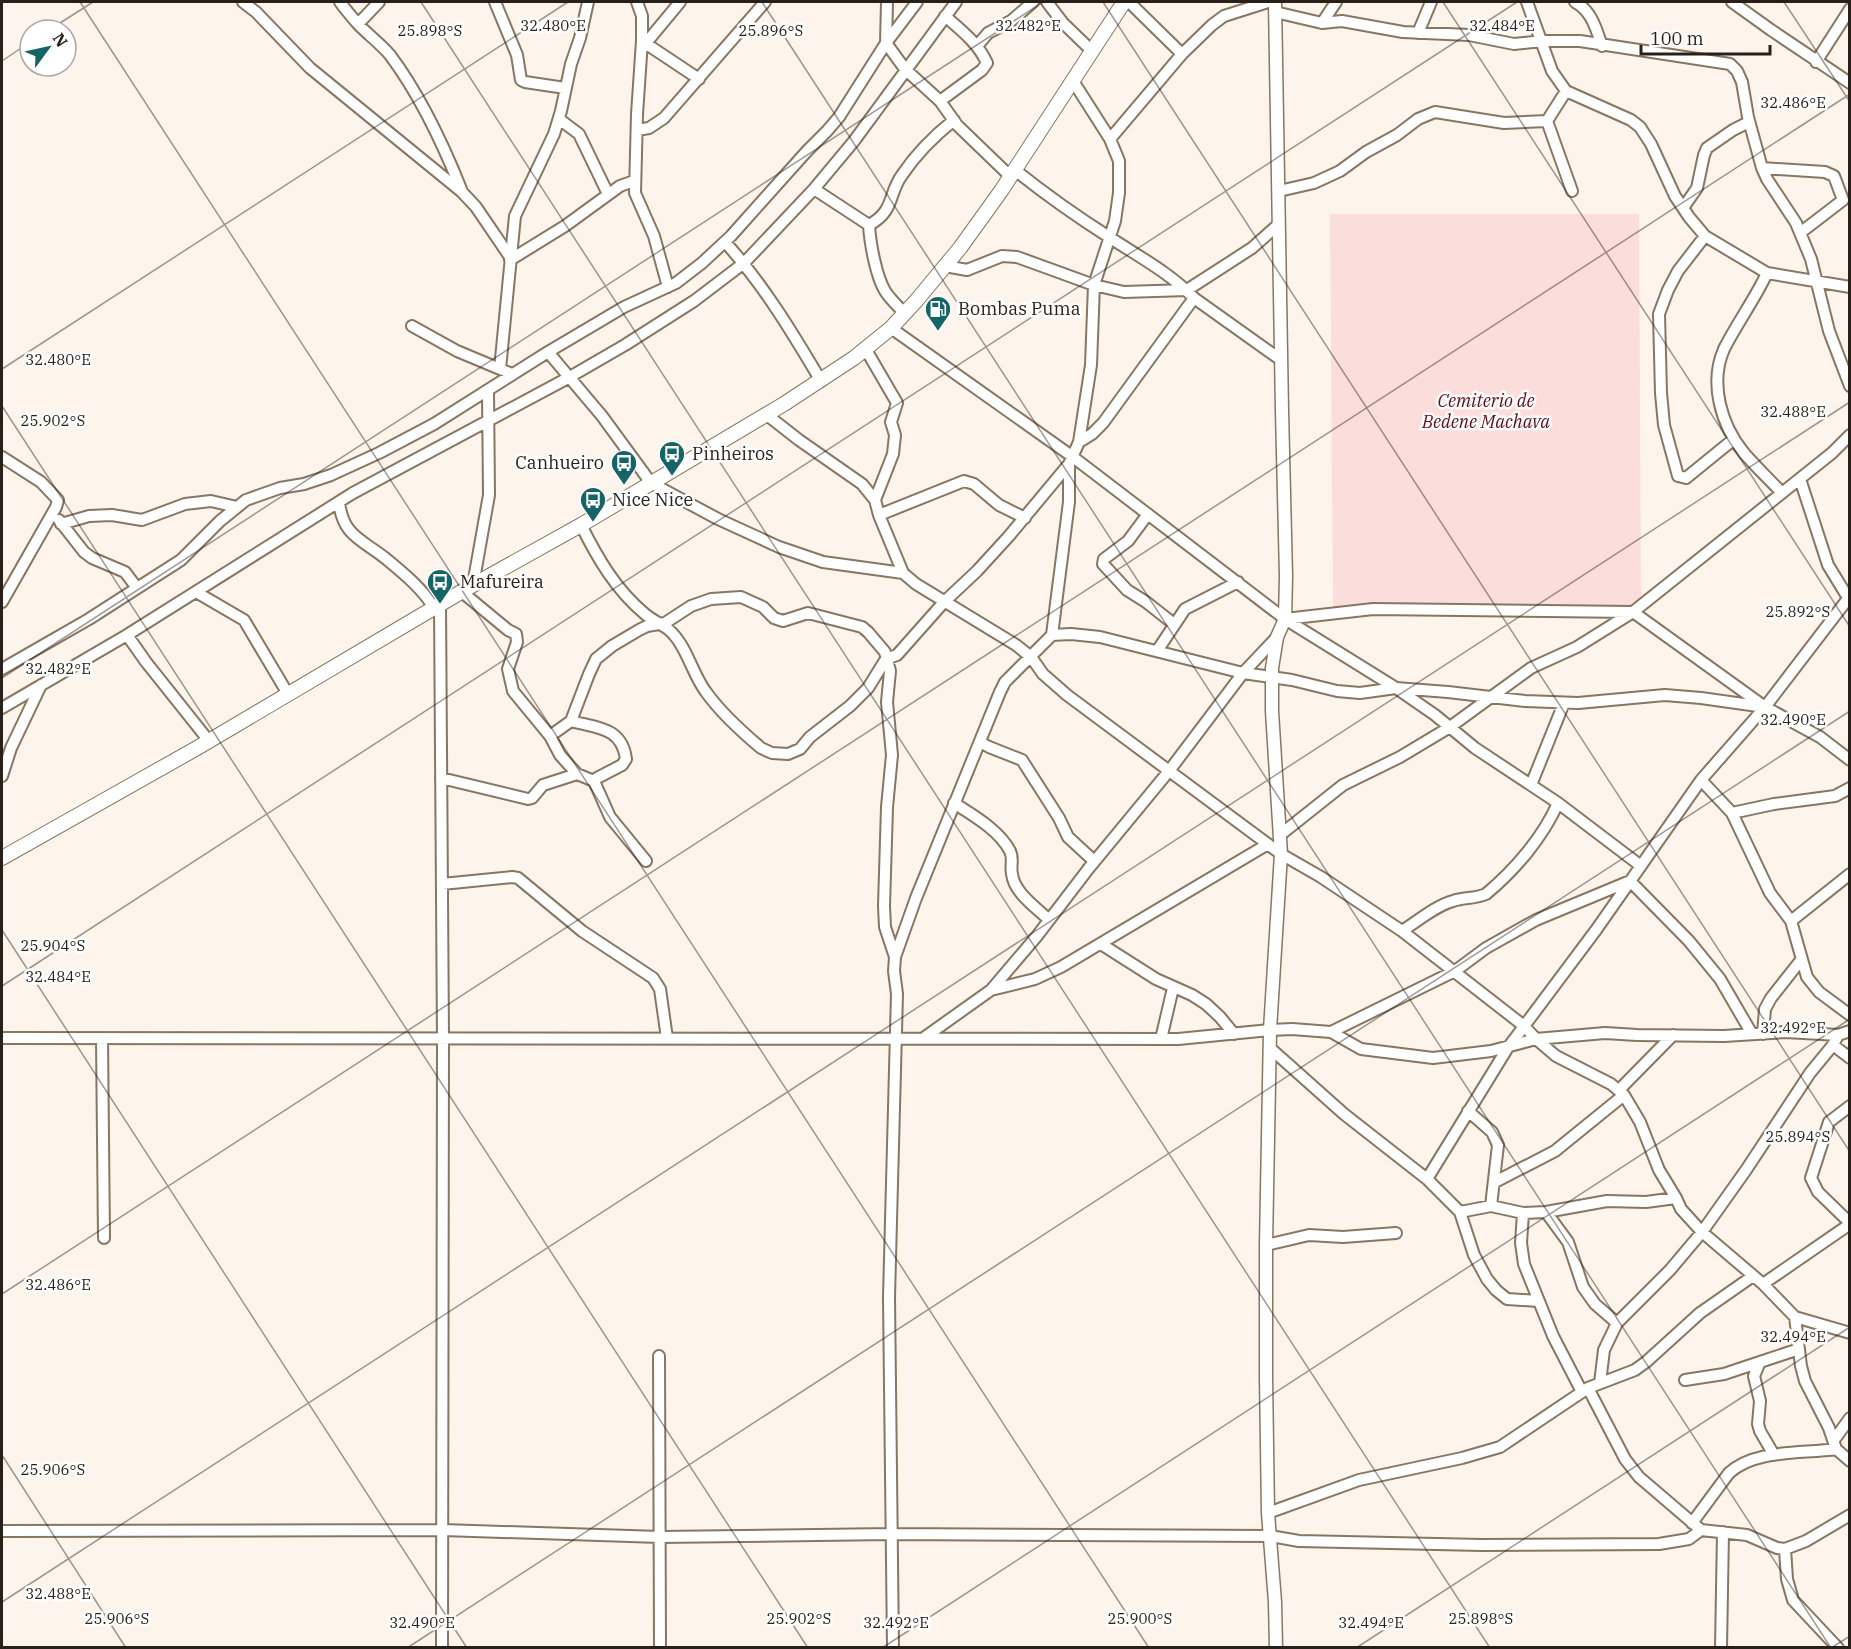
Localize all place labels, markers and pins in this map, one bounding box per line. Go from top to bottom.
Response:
fuel station icon: Bombas Puma [923,294,953,332]
place label: Bombas Puma [958,297,1081,320]
bus stop icon: Pinheiros [657,439,687,477]
place label: Pinheiros [692,442,774,465]
bus stop icon: Canhueiro [609,448,639,486]
place label: Canhueiro [515,451,604,474]
bus stop icon: Nice Nice [578,485,608,523]
place label: Nice Nice [612,488,693,511]
bus stop icon: Mafureira [425,567,455,605]
place label: Mafureira [460,570,544,593]

